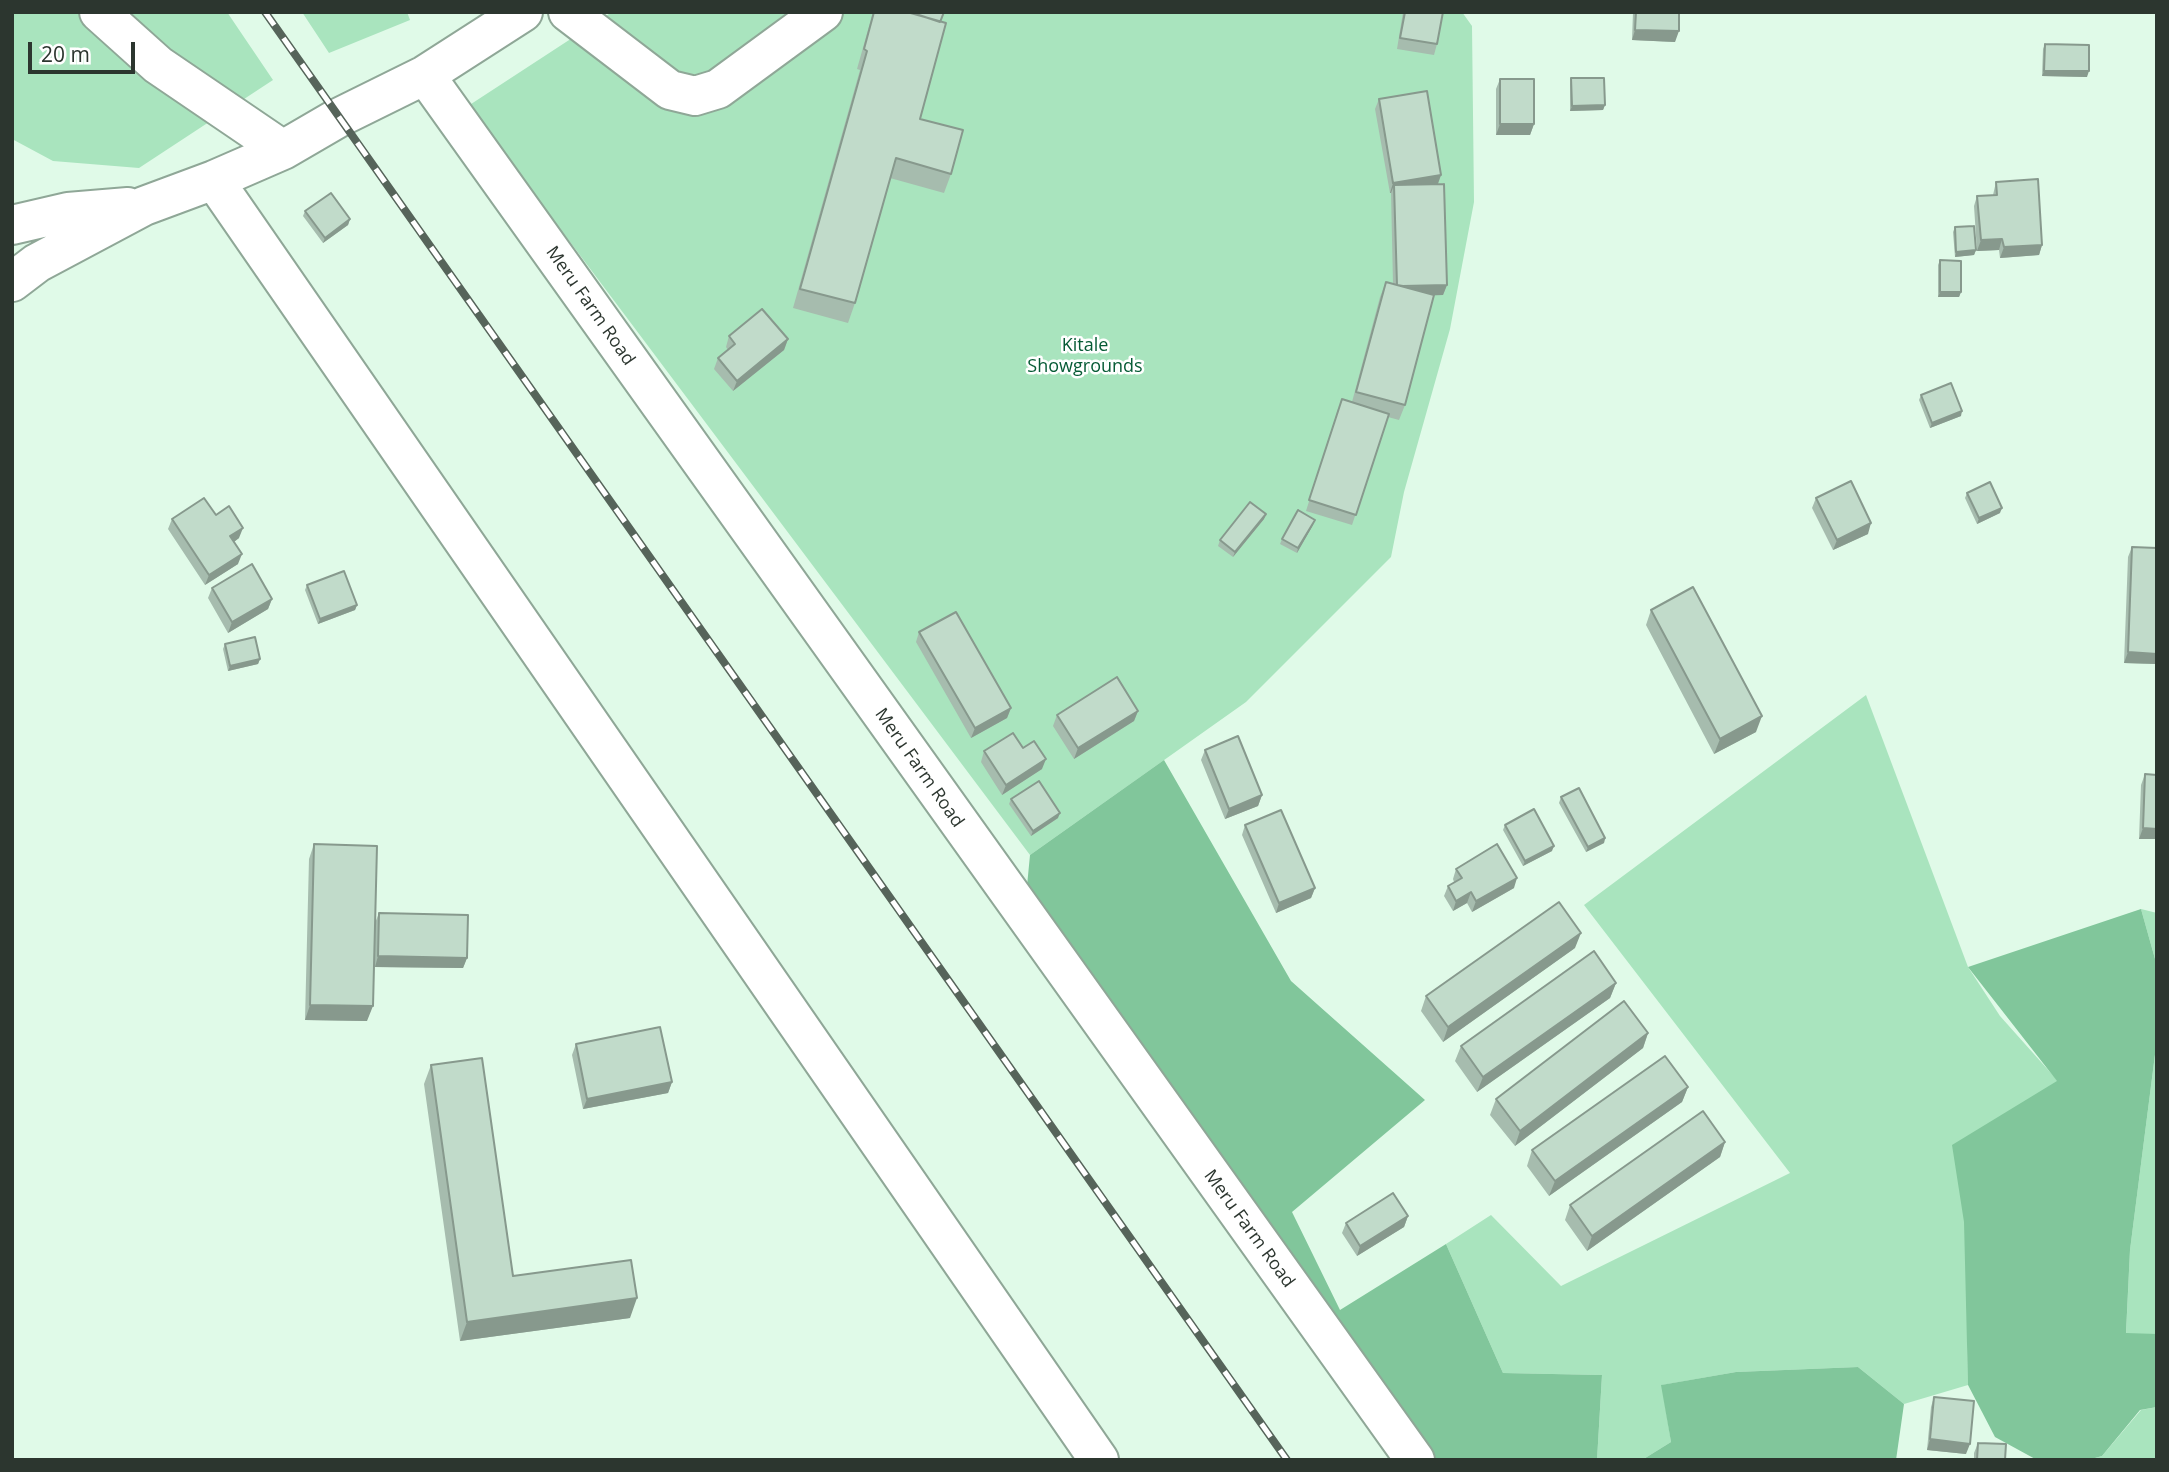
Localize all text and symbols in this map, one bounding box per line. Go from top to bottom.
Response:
scale bar [32,28,138,72]
text: 20 m [41,40,90,68]
street label: Meru Farm Road [541,242,639,370]
park label: Kitale Showgrounds [1027,335,1143,378]
street label: Meru Farm Road [870,704,968,832]
street label: Meru Farm Road [1199,1166,1299,1292]

